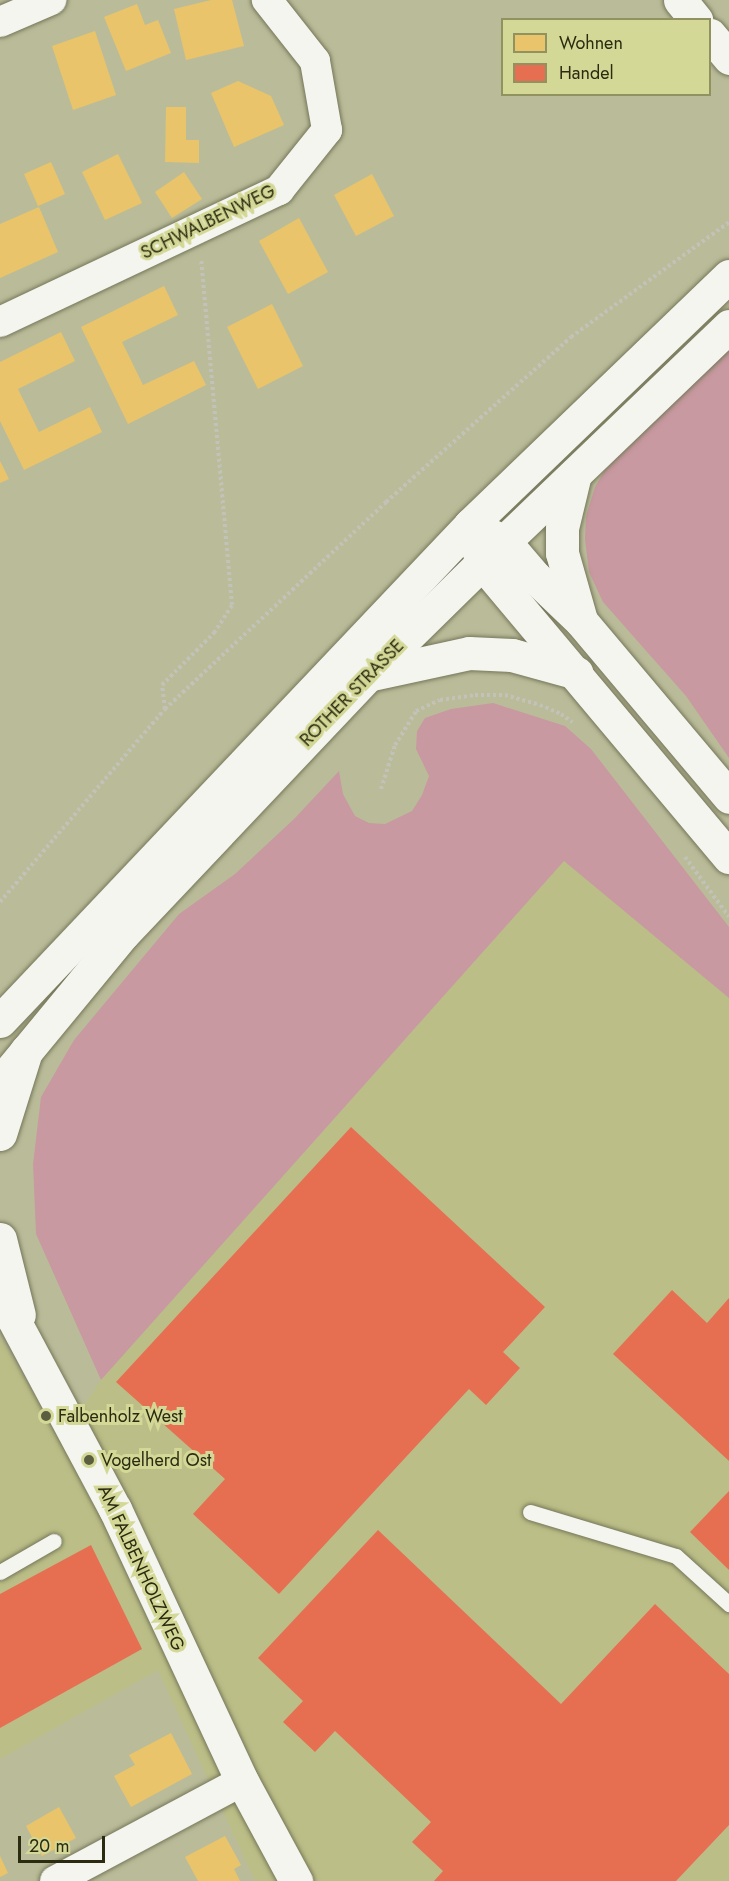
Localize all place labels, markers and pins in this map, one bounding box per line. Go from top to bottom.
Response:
place label: Falbenholz West [58,1405,183,1427]
marker: Falbenholz West [39,1409,53,1423]
place label: Vogelherd Ost [101,1449,211,1471]
marker: Vogelherd Ost [82,1453,96,1467]

